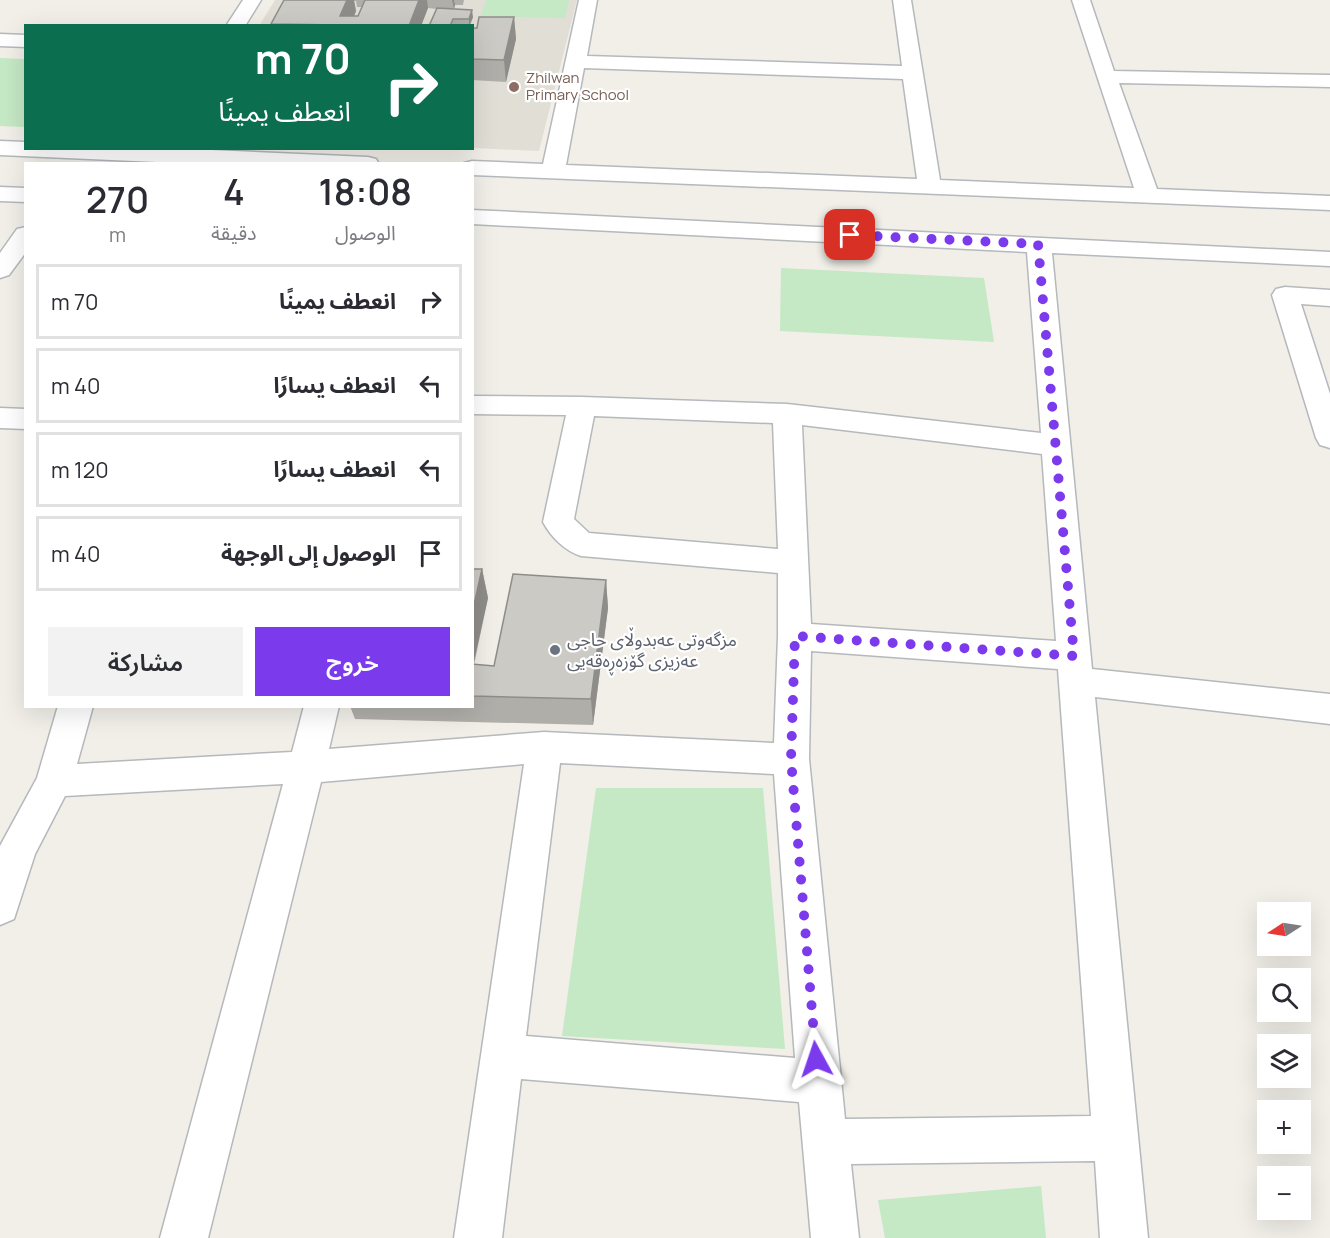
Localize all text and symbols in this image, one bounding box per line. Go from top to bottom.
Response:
text: 70 m [255,29,351,87]
icon: right [372,48,450,126]
place label: Zhilwan Primary School [526,67,629,105]
marker: Zhilwan Primary School [507,80,521,94]
text: انعطف يمينًا [218,92,351,129]
text: 4 [223,167,245,216]
text: 18:08 [319,167,412,216]
text: 270 [86,175,149,224]
pin [824,209,875,260]
icon: arrive [833,218,866,251]
text: دقيقة [211,219,257,246]
text: الوصول [335,219,396,246]
text: m [109,221,126,248]
icon: right [414,285,447,318]
text: انعطف يمينًا [279,286,396,316]
text: 70 m [51,287,99,317]
icon: left [414,369,447,402]
text: انعطف يسارًا [273,370,396,400]
text: 40 m [51,371,100,401]
icon: left [414,453,447,486]
text: انعطف يسارًا [273,454,396,484]
text: 120 m [51,455,109,485]
icon: arrive [414,537,447,570]
text: الوصول إلى الوجهة [221,538,396,568]
text: 40 m [51,539,100,569]
button: مشاركة [48,627,243,696]
button: خروج [255,627,450,696]
place label: مزگەوتی عەبدوڵای حاجی عەزیزی گۆزەڕەقەیی [567,627,737,676]
marker: مزگەوتی عەبدوڵای حاجی عەزیزی گۆزەڕەقەیی [548,643,562,657]
north arrow [1257,902,1311,956]
map controls [1257,902,1311,1220]
button: search [1257,968,1311,1022]
position arrow [784,1027,848,1091]
button: layers [1257,1034,1311,1088]
button: + [1257,1100,1311,1154]
button: − [1257,1166,1311,1220]

